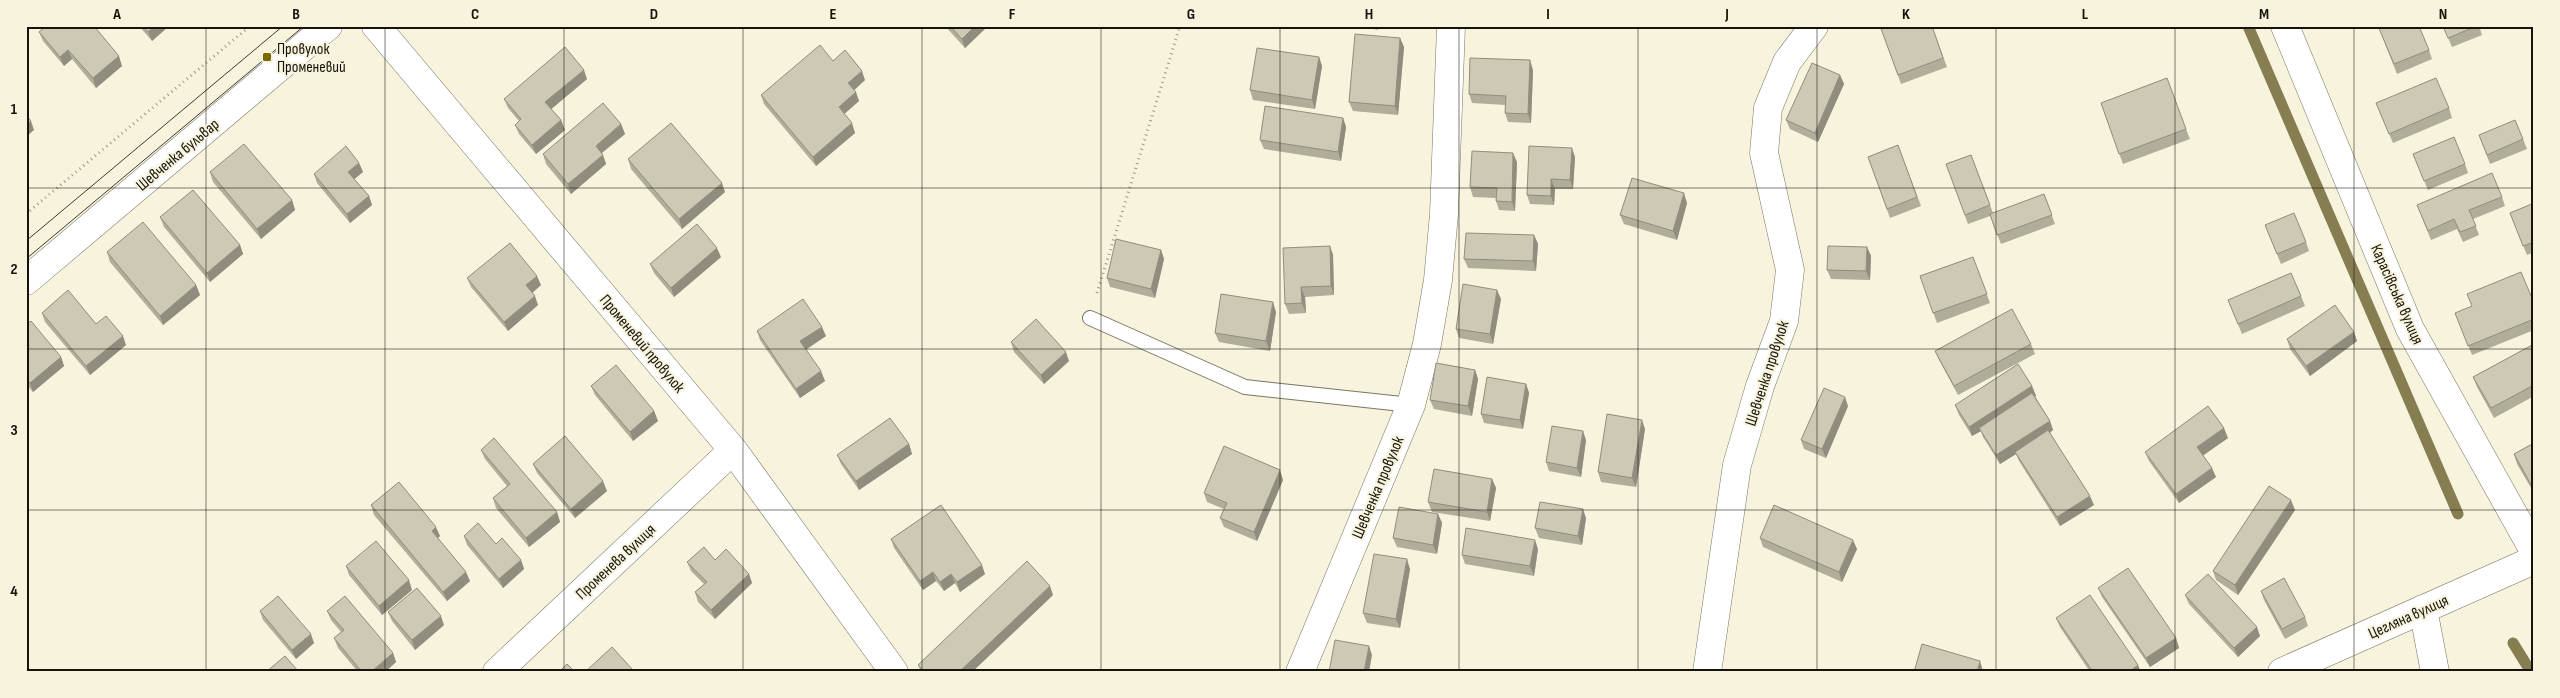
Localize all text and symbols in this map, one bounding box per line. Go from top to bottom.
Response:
text: A [112,5,121,24]
text: B [292,5,300,24]
text: C [471,5,479,24]
text: D [650,5,658,24]
text: E [830,5,837,24]
text: F [1009,5,1016,24]
text: G [1187,5,1195,24]
text: H [1365,5,1373,24]
text: I [1546,5,1550,24]
text: J [1724,5,1729,24]
text: K [1902,5,1910,24]
text: L [2082,5,2089,24]
text: M [2259,5,2269,24]
text: N [2439,5,2447,24]
place label: Провулок Променевий [277,40,346,77]
marker: Провулок Променевий [261,51,273,63]
text: 1 [11,100,18,119]
street label: Шевченка бульвар [133,115,223,195]
street label: Карасівська вулиця [2366,242,2427,348]
text: 2 [10,260,18,279]
street label: Променевий провулок [595,291,689,398]
street label: Шевченка провулок [1741,318,1794,428]
text: 3 [10,421,18,440]
street label: Шевченка провулок [1348,433,1409,542]
street label: Променева вулиця [572,520,660,604]
text: 4 [10,582,18,601]
street label: Цегляна вулиця [2366,591,2452,643]

